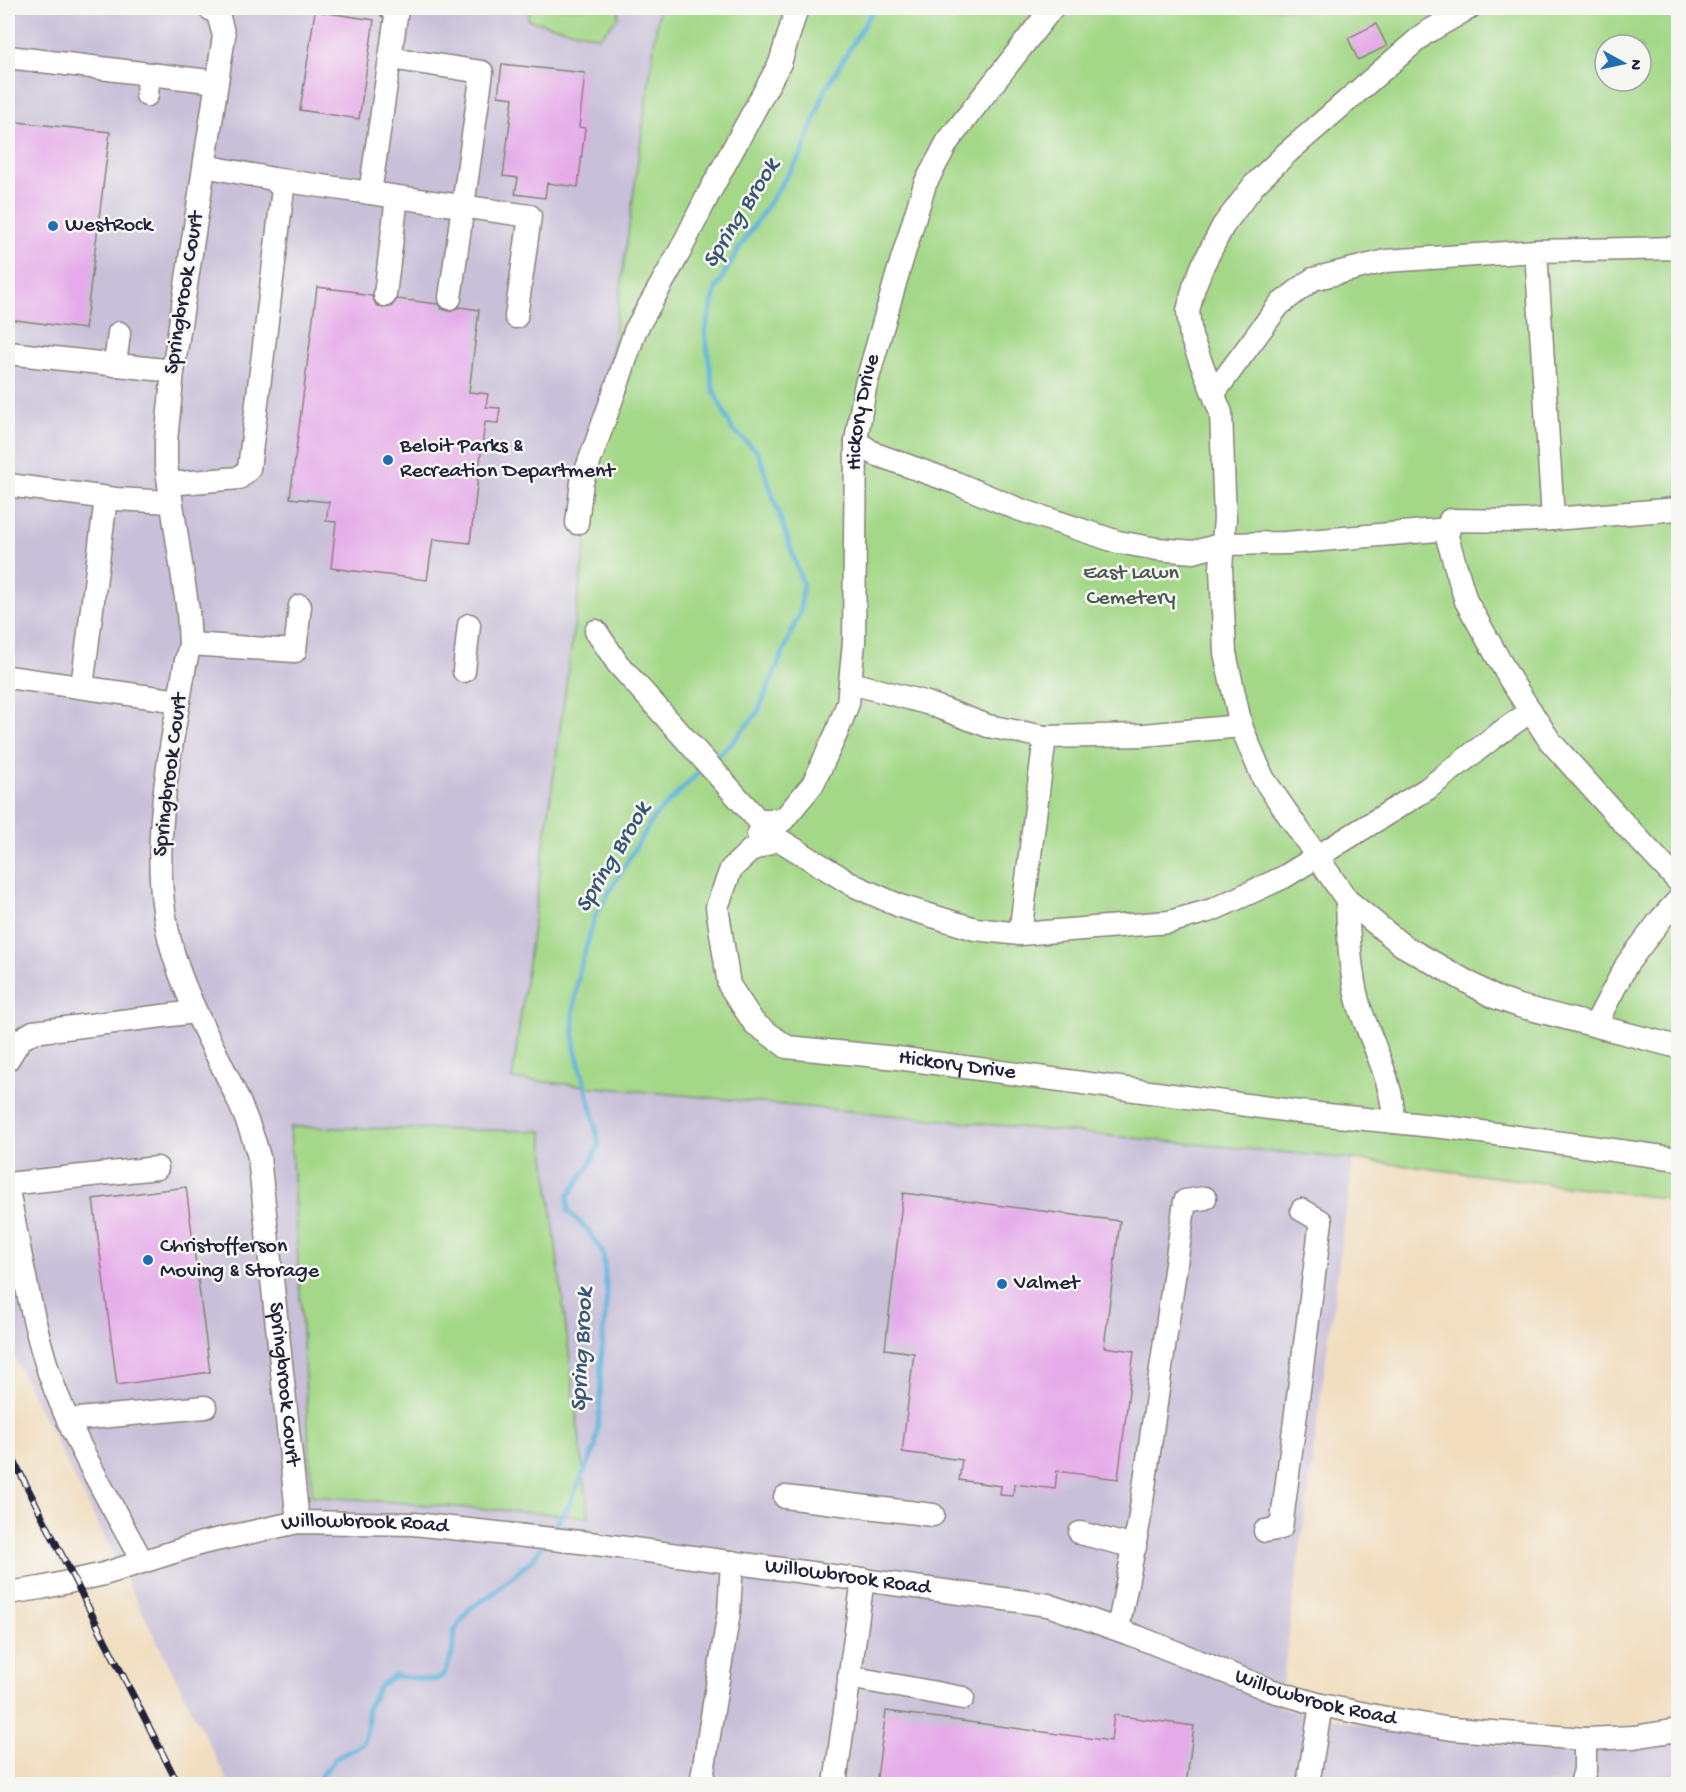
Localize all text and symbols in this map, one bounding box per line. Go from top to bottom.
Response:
north arrow [1593,33,1653,93]
text: N [1624,58,1645,72]
water label: Spring Brook [697,152,788,274]
street label: Springbrook Court [159,208,211,376]
place label: WestRock [65,213,155,239]
marker: WestRock [46,219,60,233]
street label: Hickory Drive [842,351,887,471]
place label: Beloit Parks & Recreation Department [399,434,616,485]
marker: Beloit Parks & Recreation Department [381,453,395,467]
park label: East Lawn Cemetery [1083,561,1180,612]
street label: Springbrook Court [148,690,194,858]
water label: Spring Brook [570,796,659,919]
street label: Hickory Drive [897,1045,1018,1087]
place label: Christofferson Moving & Storage [160,1234,320,1285]
marker: Christofferson Moving & Storage [141,1253,155,1267]
place label: Valmet [1013,1271,1081,1297]
marker: Valmet [995,1277,1009,1291]
water label: Spring Brook [565,1285,601,1413]
street label: Springbrook Court [262,1301,305,1469]
street label: Willowbrook Road [279,1509,452,1541]
street label: Willowbrook Road [763,1554,934,1602]
street label: Willowbrook Road [1230,1664,1401,1733]

